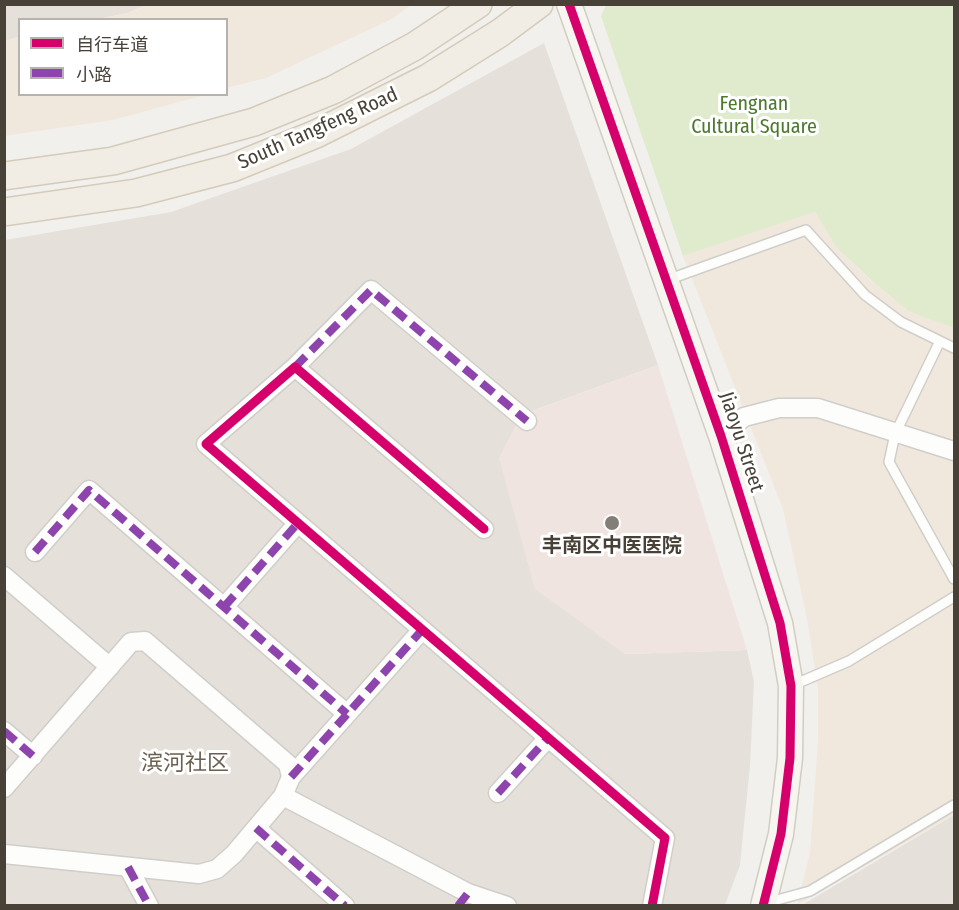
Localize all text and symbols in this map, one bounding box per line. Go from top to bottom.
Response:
legend [18,18,228,96]
text: 自行车道 [76,34,148,56]
text: 小路 [76,64,112,86]
street label: South Tangfeng Road [234,83,402,175]
park label: Fengnan Cultural Square [691,92,817,139]
street label: Jiaoyu Street [714,389,768,495]
marker: 丰南区中医医院 [603,514,621,532]
place label: 丰南区中医医院 [542,534,682,558]
district label: 滨河社区 [141,751,229,777]

